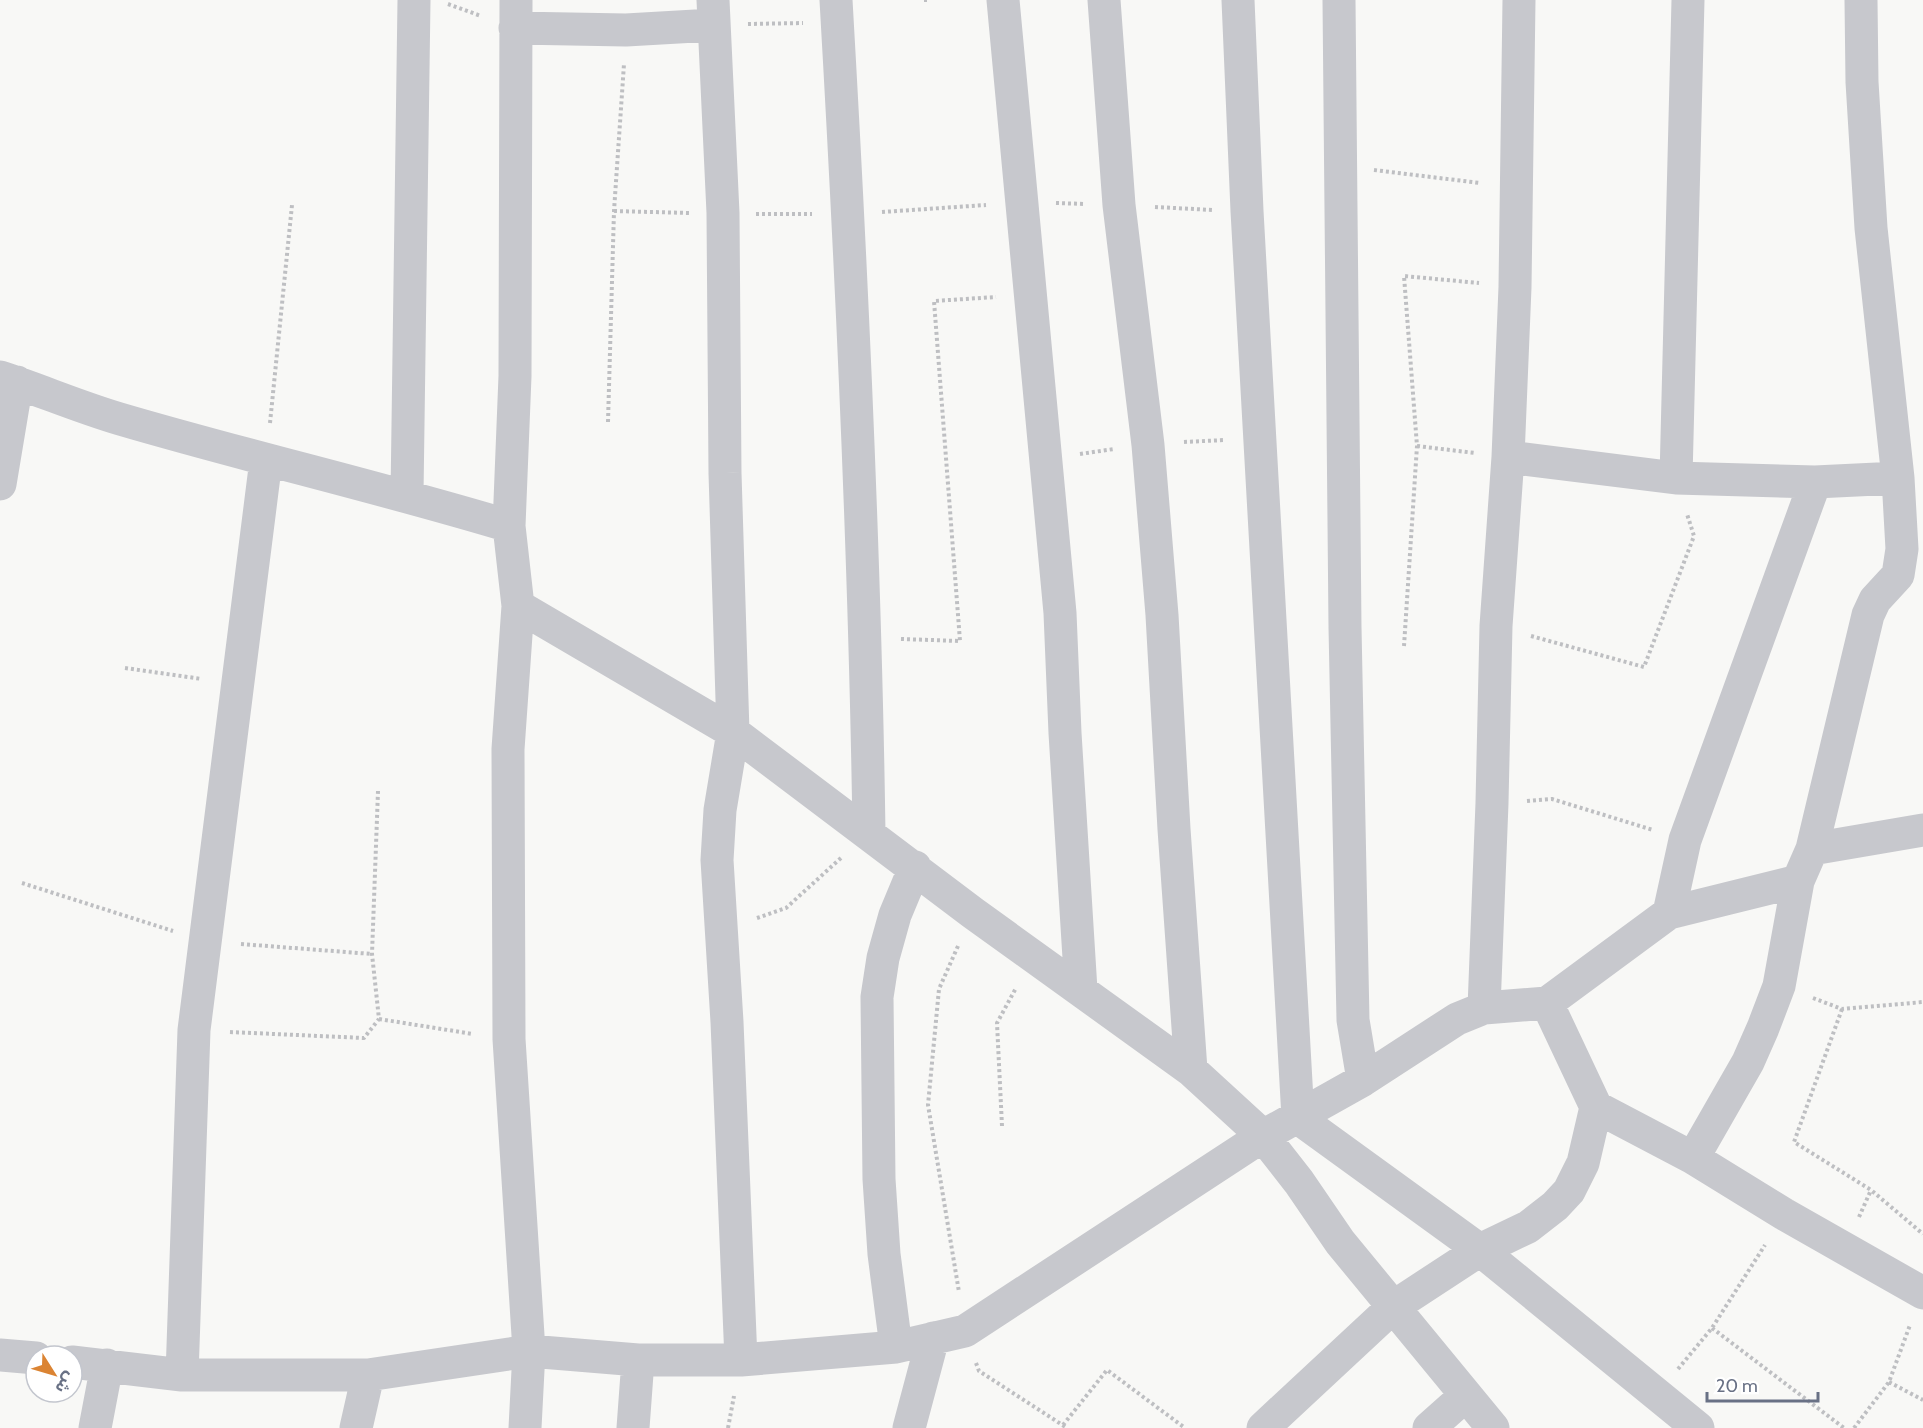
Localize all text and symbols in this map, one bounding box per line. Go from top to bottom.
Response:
north arrow [24,1344,84,1404]
scale bar [1707,1365,1818,1403]
text: ش [51,1368,80,1397]
text: 20 m [1716,1375,1758,1397]

